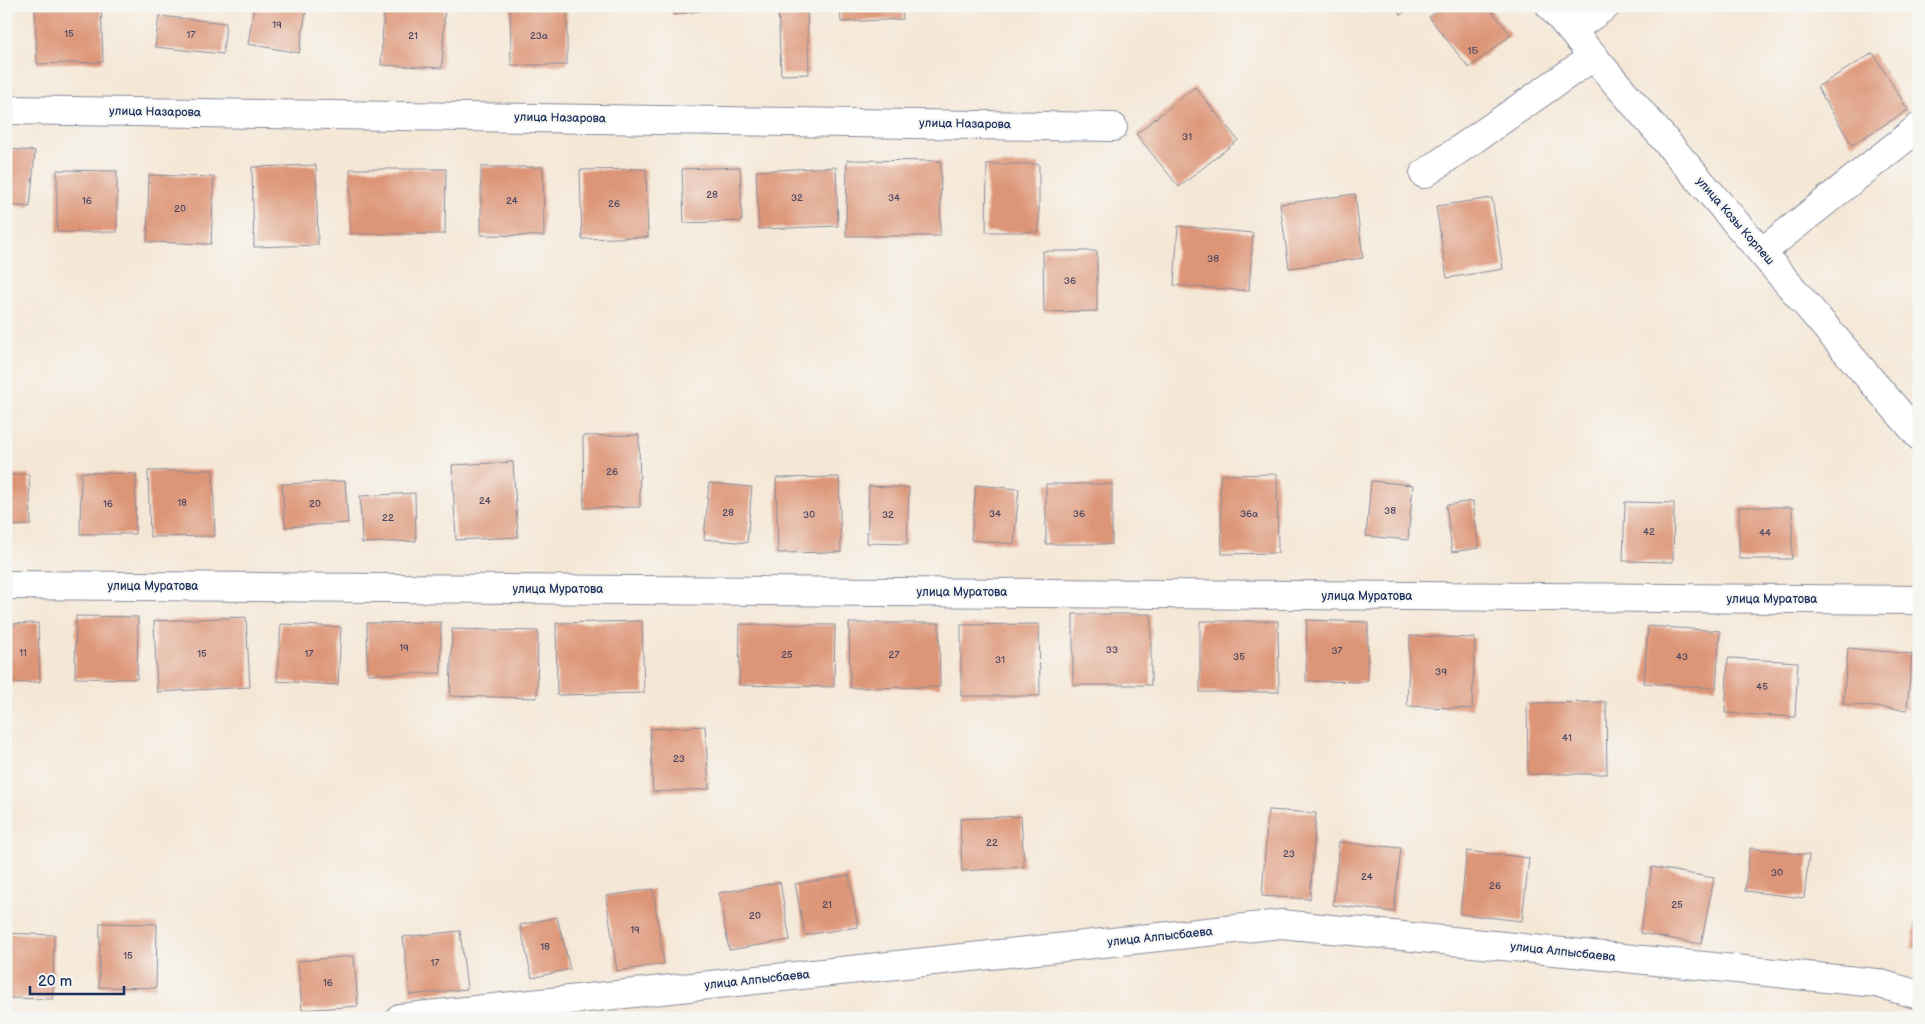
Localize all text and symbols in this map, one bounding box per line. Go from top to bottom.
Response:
house number: 19 [272,19,282,31]
house number: 15 [64,28,74,40]
house number: 17 [187,29,195,41]
house number: 21 [408,30,418,42]
house number: 23а [530,30,548,42]
house number: 1Б [1468,45,1478,57]
street label: улица Назарова [109,104,201,120]
street label: улица Назарова [514,110,606,126]
street label: улица Назарова [919,116,1011,132]
house number: 31 [1182,131,1192,143]
street label: улица Козы Корпеш [1693,174,1777,268]
house number: 28 [706,189,718,201]
house number: 32 [791,192,803,204]
house number: 34 [888,192,900,204]
house number: 16 [82,195,92,207]
house number: 24 [506,195,518,207]
house number: 26 [608,198,620,210]
house number: 20 [174,203,186,215]
house number: 38 [1207,253,1219,265]
house number: 36 [1064,275,1076,287]
house number: 26 [606,466,618,478]
house number: 24 [479,495,491,507]
house number: 18 [177,497,187,509]
house number: 16 [103,498,113,510]
house number: 20 [309,498,321,510]
house number: 38 [1384,505,1396,517]
house number: 28 [722,507,734,519]
house number: 34 [989,508,1001,520]
house number: 36 [1073,508,1085,520]
house number: 36а [1240,508,1258,520]
house number: 30 [803,509,815,521]
house number: 32 [882,509,894,521]
house number: 22 [382,512,394,524]
house number: 42 [1643,526,1655,538]
house number: 44 [1759,527,1771,539]
street label: улица Муратова [108,579,198,594]
street label: улица Муратова [513,582,603,597]
street label: улица Муратова [917,585,1007,600]
street label: улица Муратова [1322,589,1412,604]
street label: улица Муратова [1727,592,1817,607]
house number: 19 [399,642,409,654]
house number: 33 [1106,644,1118,656]
house number: 37 [1331,645,1343,657]
house number: 11 [19,647,27,659]
house number: 15 [197,648,207,660]
house number: 17 [305,648,313,660]
house number: 25 [781,649,793,661]
house number: 27 [889,649,899,661]
house number: 35 [1233,651,1245,663]
house number: 43 [1676,651,1688,663]
house number: 31 [995,654,1005,666]
house number: 39 [1435,666,1447,678]
house number: 45 [1756,681,1768,693]
house number: 41 [1562,732,1572,744]
house number: 23 [673,753,685,765]
house number: 22 [986,837,998,849]
house number: 23 [1283,848,1295,860]
house number: 30 [1771,867,1783,879]
house number: 24 [1361,871,1373,883]
house number: 26 [1489,880,1501,892]
house number: 21 [822,899,832,911]
house number: 25 [1671,899,1683,911]
house number: 20 [749,910,761,922]
house number: 19 [630,924,640,936]
street label: улица Алпысбаева [1107,924,1213,950]
street label: улица Алпысбаева [1510,939,1616,965]
house number: 18 [540,941,550,953]
house number: 15 [123,950,133,962]
house number: 17 [431,957,439,969]
scale bar [30,964,124,996]
street label: улица Алпысбаева [704,967,810,993]
text: 20 m [38,972,72,991]
house number: 16 [323,977,333,989]

